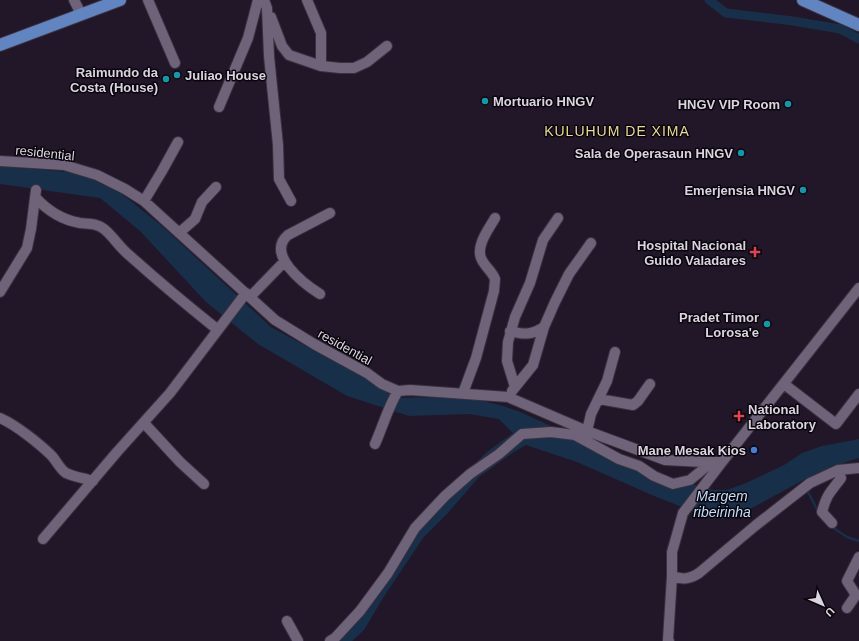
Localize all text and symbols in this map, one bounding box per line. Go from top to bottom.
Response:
place label: Raimundo da Costa (House) [70,65,159,95]
place label: Juliao House [185,68,266,83]
marker: Juliao House [172,70,182,80]
marker: Raimundo da Costa (House) [161,74,171,84]
place label: Mortuario HNGV [493,94,594,109]
marker: Mortuario HNGV [480,96,490,106]
place label: HNGV VIP Room [678,97,780,112]
marker: HNGV VIP Room [783,99,793,109]
district label: KULUHUM DE XIMA [544,123,690,139]
street label: residential [15,142,75,164]
place label: Sala de Operasaun HNGV [575,146,733,161]
marker: Sala de Operasaun HNGV [736,148,746,158]
place label: Emerjensia HNGV [684,183,795,198]
marker: Emerjensia HNGV [798,185,808,195]
place label: Hospital Nacional Guido Valadares [637,238,746,268]
marker: Hospital Nacional Guido Valadares [749,246,761,258]
place label: Pradet Timor Lorosa'e [679,310,759,340]
marker: Pradet Timor Lorosa'e [762,319,772,329]
street label: residential [315,326,375,368]
place label: National Laboratory [748,402,817,432]
marker: National Laboratory [733,410,745,422]
place label: Mane Mesak Kios [638,443,746,458]
marker: Mane Mesak Kios [749,445,759,455]
water label: Margem ribeirinha [693,488,751,520]
north arrow [803,585,843,625]
text: U [823,605,837,619]

